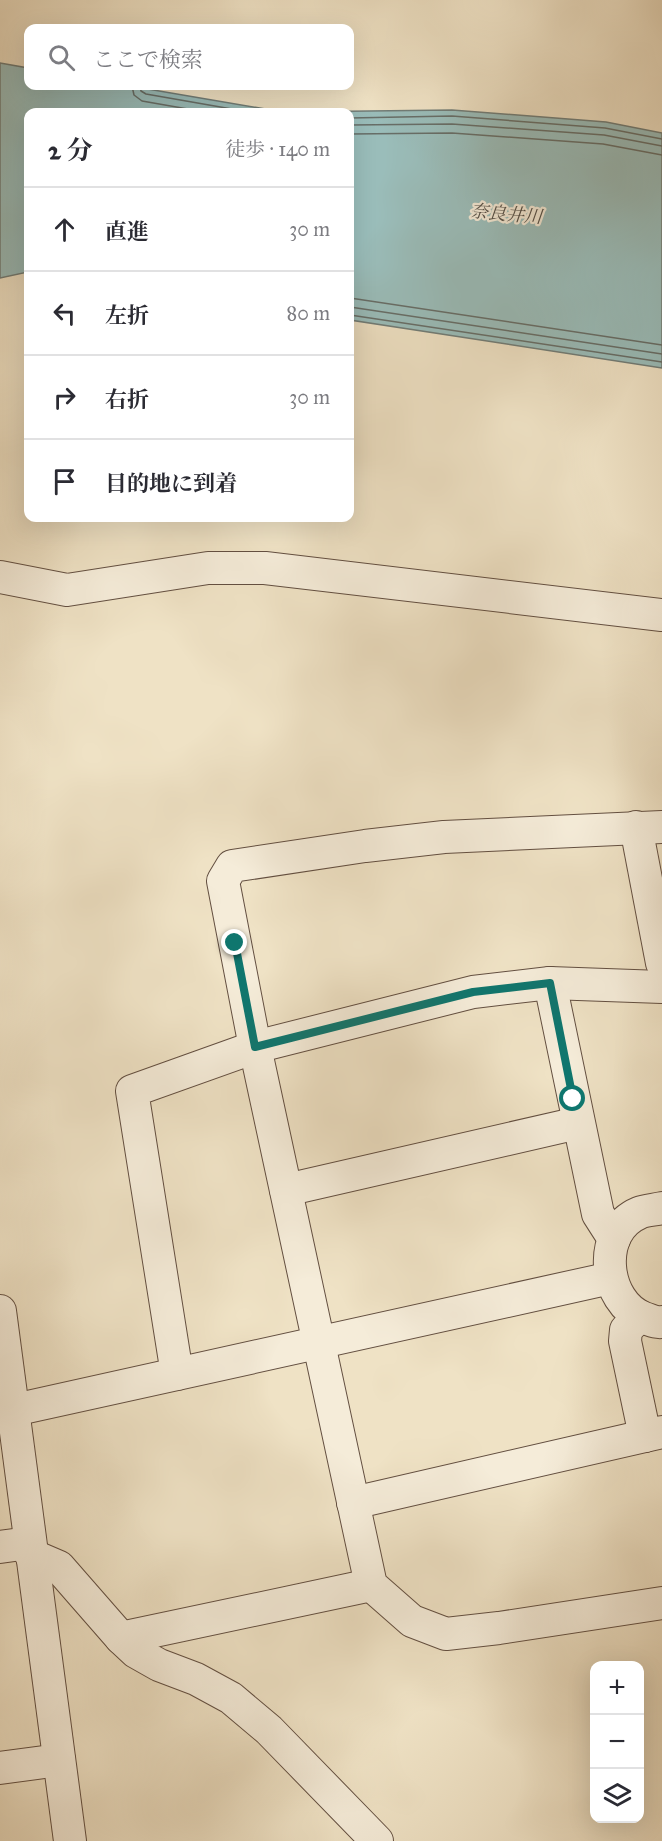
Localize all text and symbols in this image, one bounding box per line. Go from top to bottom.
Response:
search box [24,24,354,90]
icon: search [45,41,78,74]
text: ここで検索 [93,46,203,73]
text: 2 分 [48,134,92,166]
text: 徒歩 · 140 m [225,137,330,161]
water label: 奈良井川 [469,200,545,228]
icon: ahead [48,213,81,246]
text: 30 m [289,217,330,241]
text: 直進 [105,218,149,245]
icon: left [48,297,81,330]
text: 80 m [287,301,330,325]
text: 左折 [105,302,149,329]
icon: right [48,381,81,414]
text: 30 m [289,385,330,409]
text: 右折 [105,386,149,413]
icon: arrive [48,465,81,498]
text: 目的地に到着 [105,470,237,497]
route end [221,929,247,955]
route start [559,1085,585,1111]
map controls [590,1661,644,1823]
button: + [590,1661,644,1715]
button: − [590,1715,644,1769]
button: layers [590,1769,644,1823]

